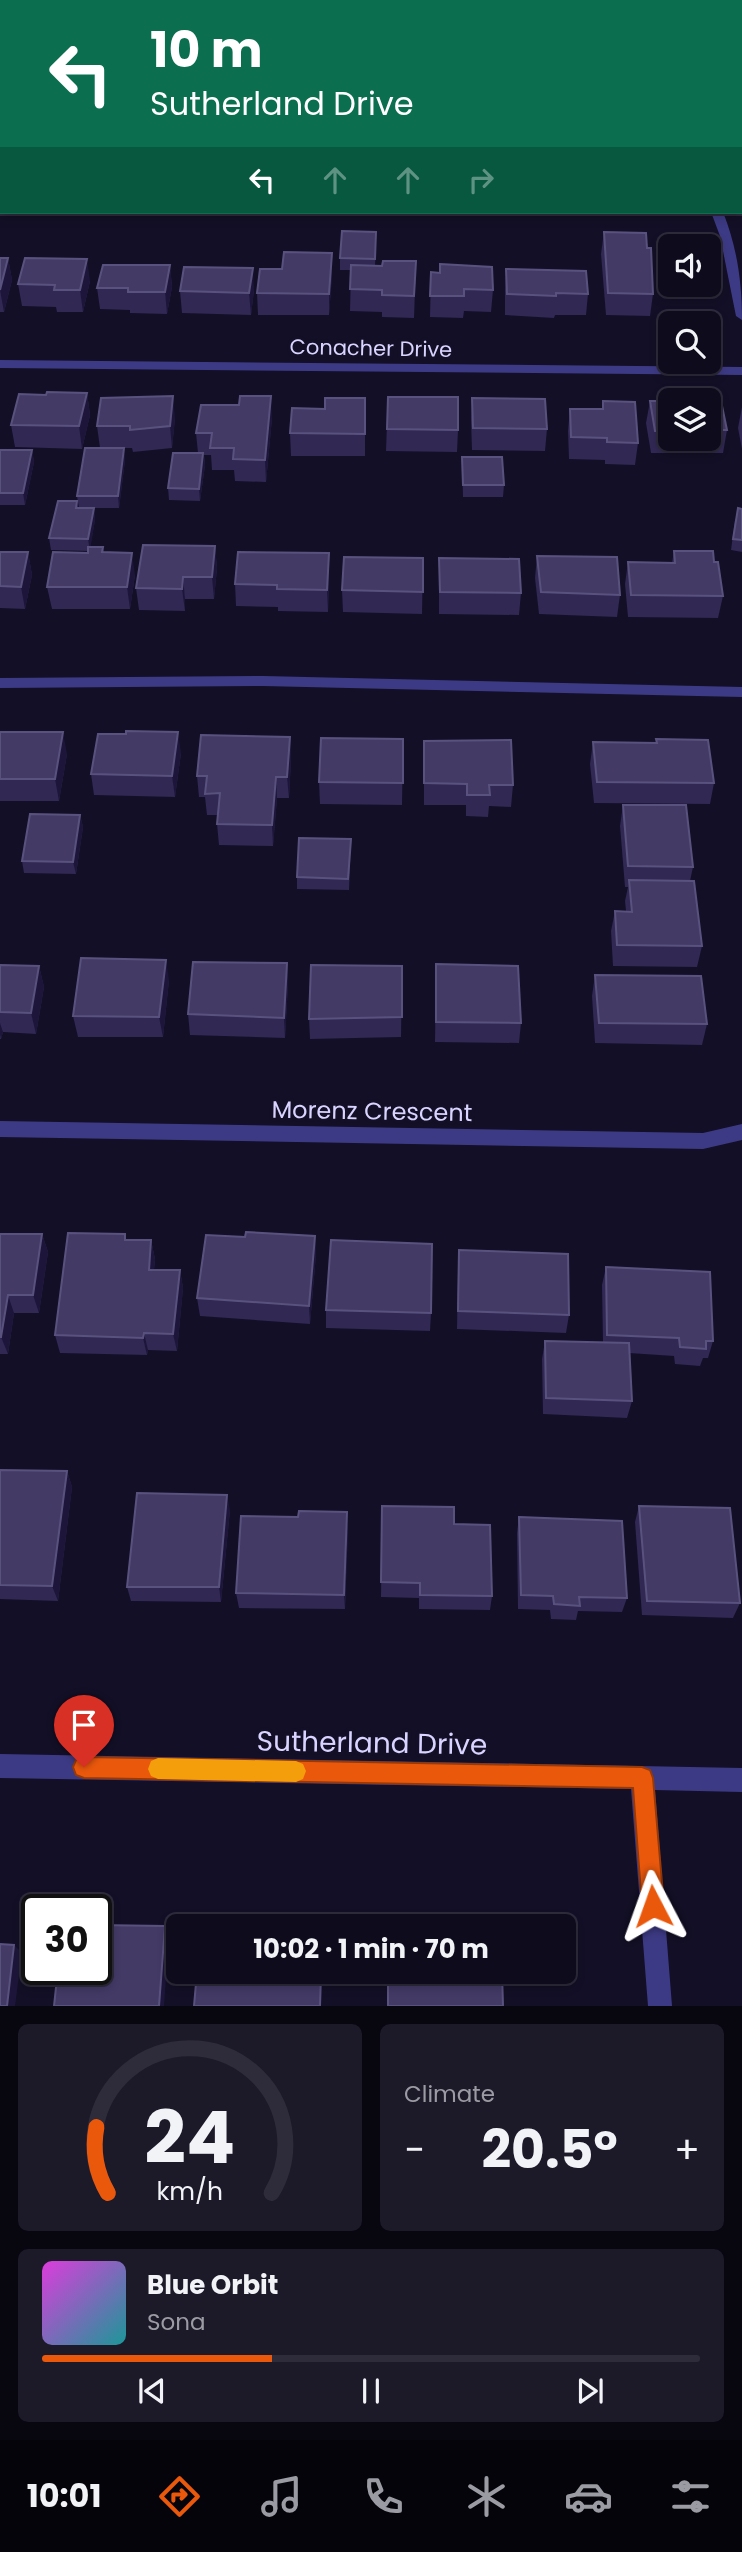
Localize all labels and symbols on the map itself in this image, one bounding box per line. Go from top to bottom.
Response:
street label: Conacher Drive [289,332,453,364]
street label: Morenz Crescent [271,1093,473,1129]
pin [54,1695,114,1767]
street label: Sutherland Drive [256,1721,488,1765]
position arrow [616,1869,690,1943]
speed limit sign: 30 [21,1894,112,1985]

